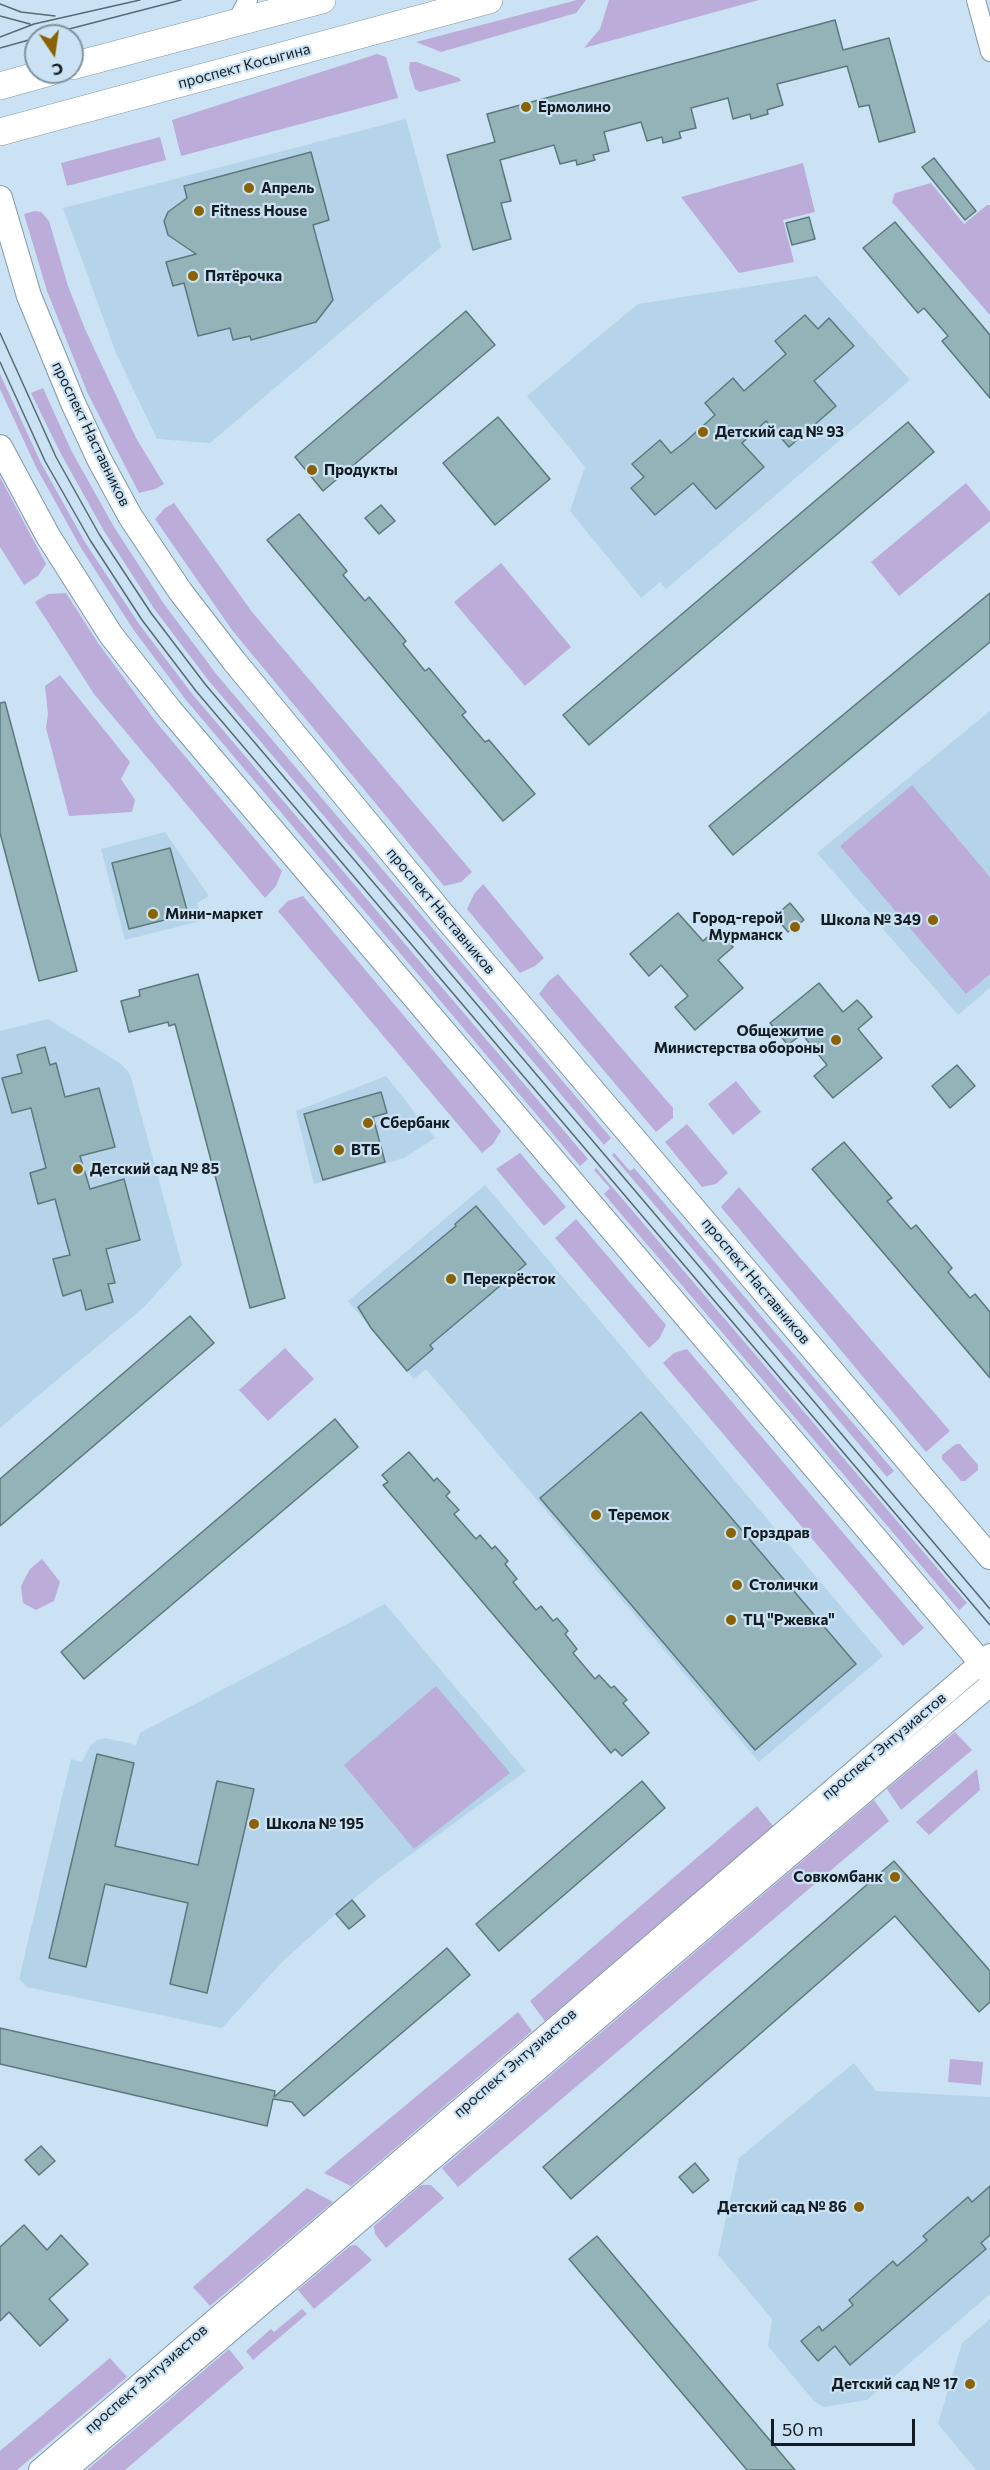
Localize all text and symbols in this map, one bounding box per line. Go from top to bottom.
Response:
north arrow [24,24,84,84]
street label: проспект Косыгина [176,40,312,92]
text: С [50,60,65,81]
place label: Ермолино [538,98,611,116]
marker: Ермолино [519,100,533,114]
place label: Апрель [261,179,314,197]
marker: Апрель [242,181,256,195]
place label: Fitness House [211,202,307,220]
marker: Fitness House [192,204,206,218]
place label: Пятёрочка [205,267,282,285]
marker: Пятёрочка [186,269,200,283]
street label: проспект Наставников [48,359,134,509]
place label: Детский сад № 93 [715,423,844,441]
marker: Детский сад № 93 [696,425,710,439]
place label: Продукты [324,461,398,479]
marker: Продукты [305,463,319,477]
street label: проспект Наставников [383,844,499,978]
place label: Мини-маркет [165,905,263,923]
marker: Мини-маркет [146,907,160,921]
place label: Город-герой Мурманск [692,909,783,944]
place label: Школа № 349 [821,911,921,929]
marker: Школа № 349 [926,913,940,927]
marker: Город-герой Мурманск [788,920,802,934]
place label: Общежитие Министерства обороны [654,1022,824,1057]
marker: Общежитие Министерства обороны [829,1033,843,1047]
place label: Сбербанк [380,1114,450,1132]
marker: Сбербанк [361,1116,375,1130]
place label: ВТБ [351,1141,380,1159]
marker: ВТБ [332,1143,346,1157]
place label: Детский сад № 85 [90,1160,219,1178]
marker: Детский сад № 85 [71,1162,85,1176]
street label: проспект Наставников [698,1214,814,1348]
place label: Перекрёсток [463,1270,556,1288]
marker: Перекрёсток [444,1272,458,1286]
place label: Теремок [608,1506,670,1524]
marker: Теремок [589,1508,603,1522]
place label: Горздрав [743,1524,810,1542]
marker: Горздрав [724,1526,738,1540]
place label: Столички [749,1576,818,1594]
marker: Столички [730,1578,744,1592]
place label: ТЦ "Ржевка" [743,1611,835,1629]
marker: ТЦ "Ржевка" [724,1613,738,1627]
street label: проспект Энтузиастов [818,1689,950,1803]
place label: Школа № 195 [266,1815,364,1833]
marker: Школа № 195 [247,1817,261,1831]
place label: Совкомбанк [793,1868,883,1886]
marker: Совкомбанк [888,1870,902,1884]
street label: проспект Энтузиастов [450,2005,580,2121]
place label: Детский сад № 86 [717,2198,847,2216]
marker: Детский сад № 86 [852,2200,866,2214]
street label: проспект Энтузиастов [81,2321,211,2437]
place label: Детский сад № 17 [832,2375,958,2393]
marker: Детский сад № 17 [963,2377,977,2391]
scale bar [774,2407,918,2445]
text: 50 m [782,2418,823,2440]

